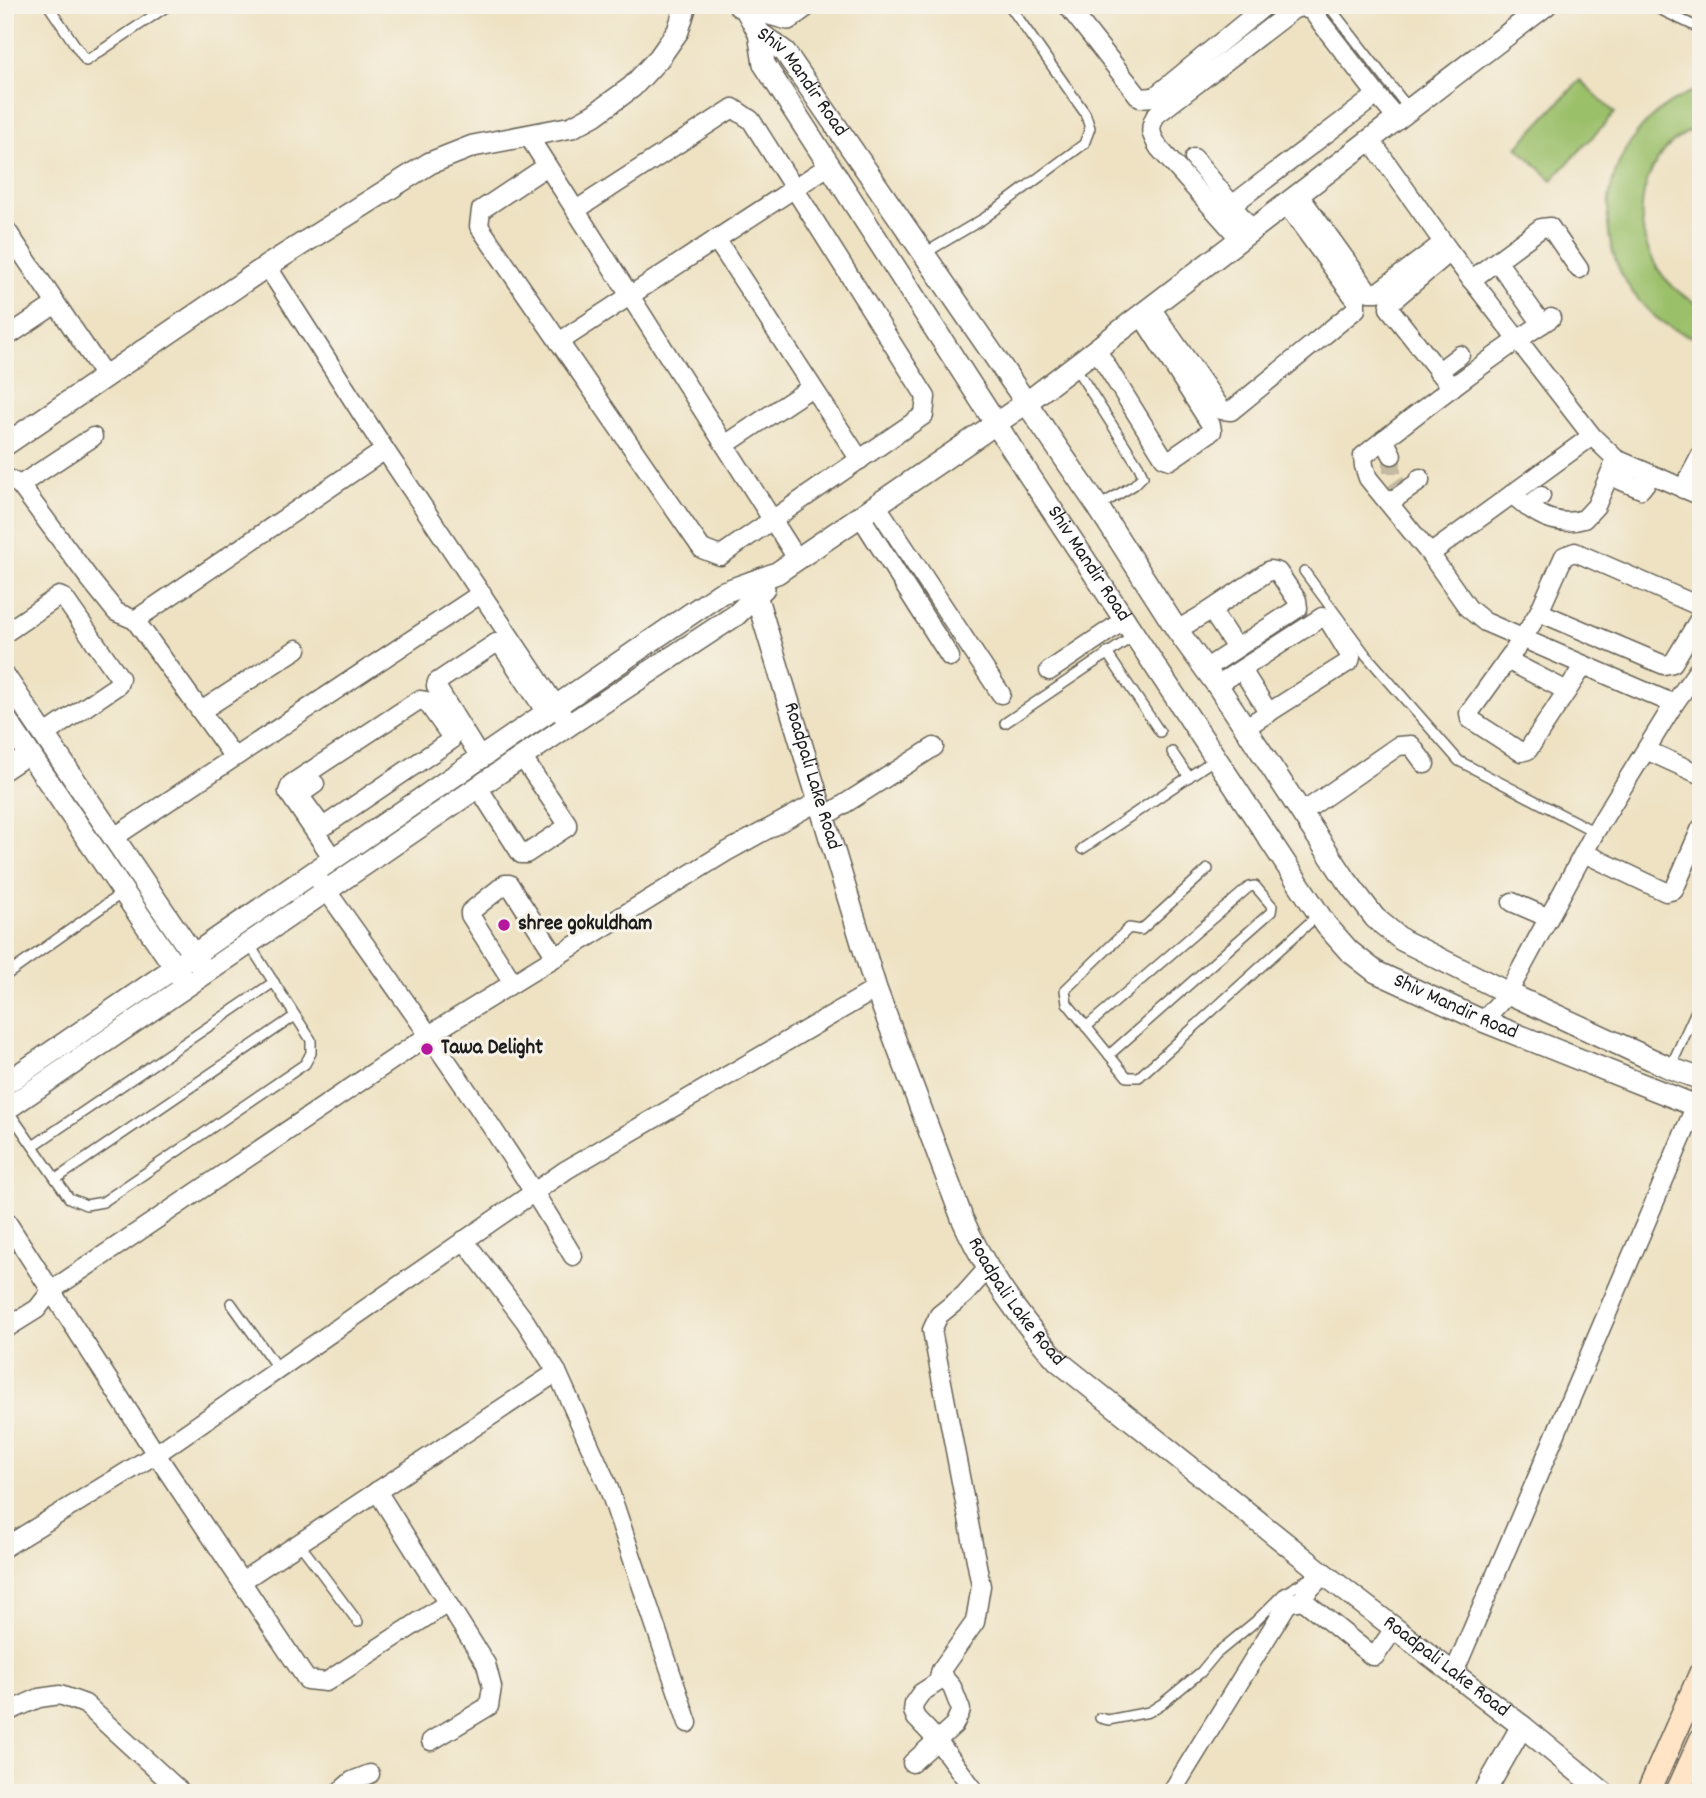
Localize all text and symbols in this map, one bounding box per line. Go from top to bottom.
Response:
street label: Shiv Mandir Road [749,20,854,143]
street label: Shiv Mandir Road [1039,500,1137,628]
street label: Roadpali Lake Road [775,699,848,854]
place label: shree gokuldham [518,910,652,940]
marker: shree gokuldham [496,917,512,933]
street label: Shiv Mandir Road [1388,967,1522,1048]
place label: Tawa Delight [441,1034,543,1064]
marker: Tawa Delight [419,1041,435,1057]
street label: Roadpali Lake Road [959,1232,1071,1374]
street label: Roadpali Lake Road [1376,1609,1515,1726]

